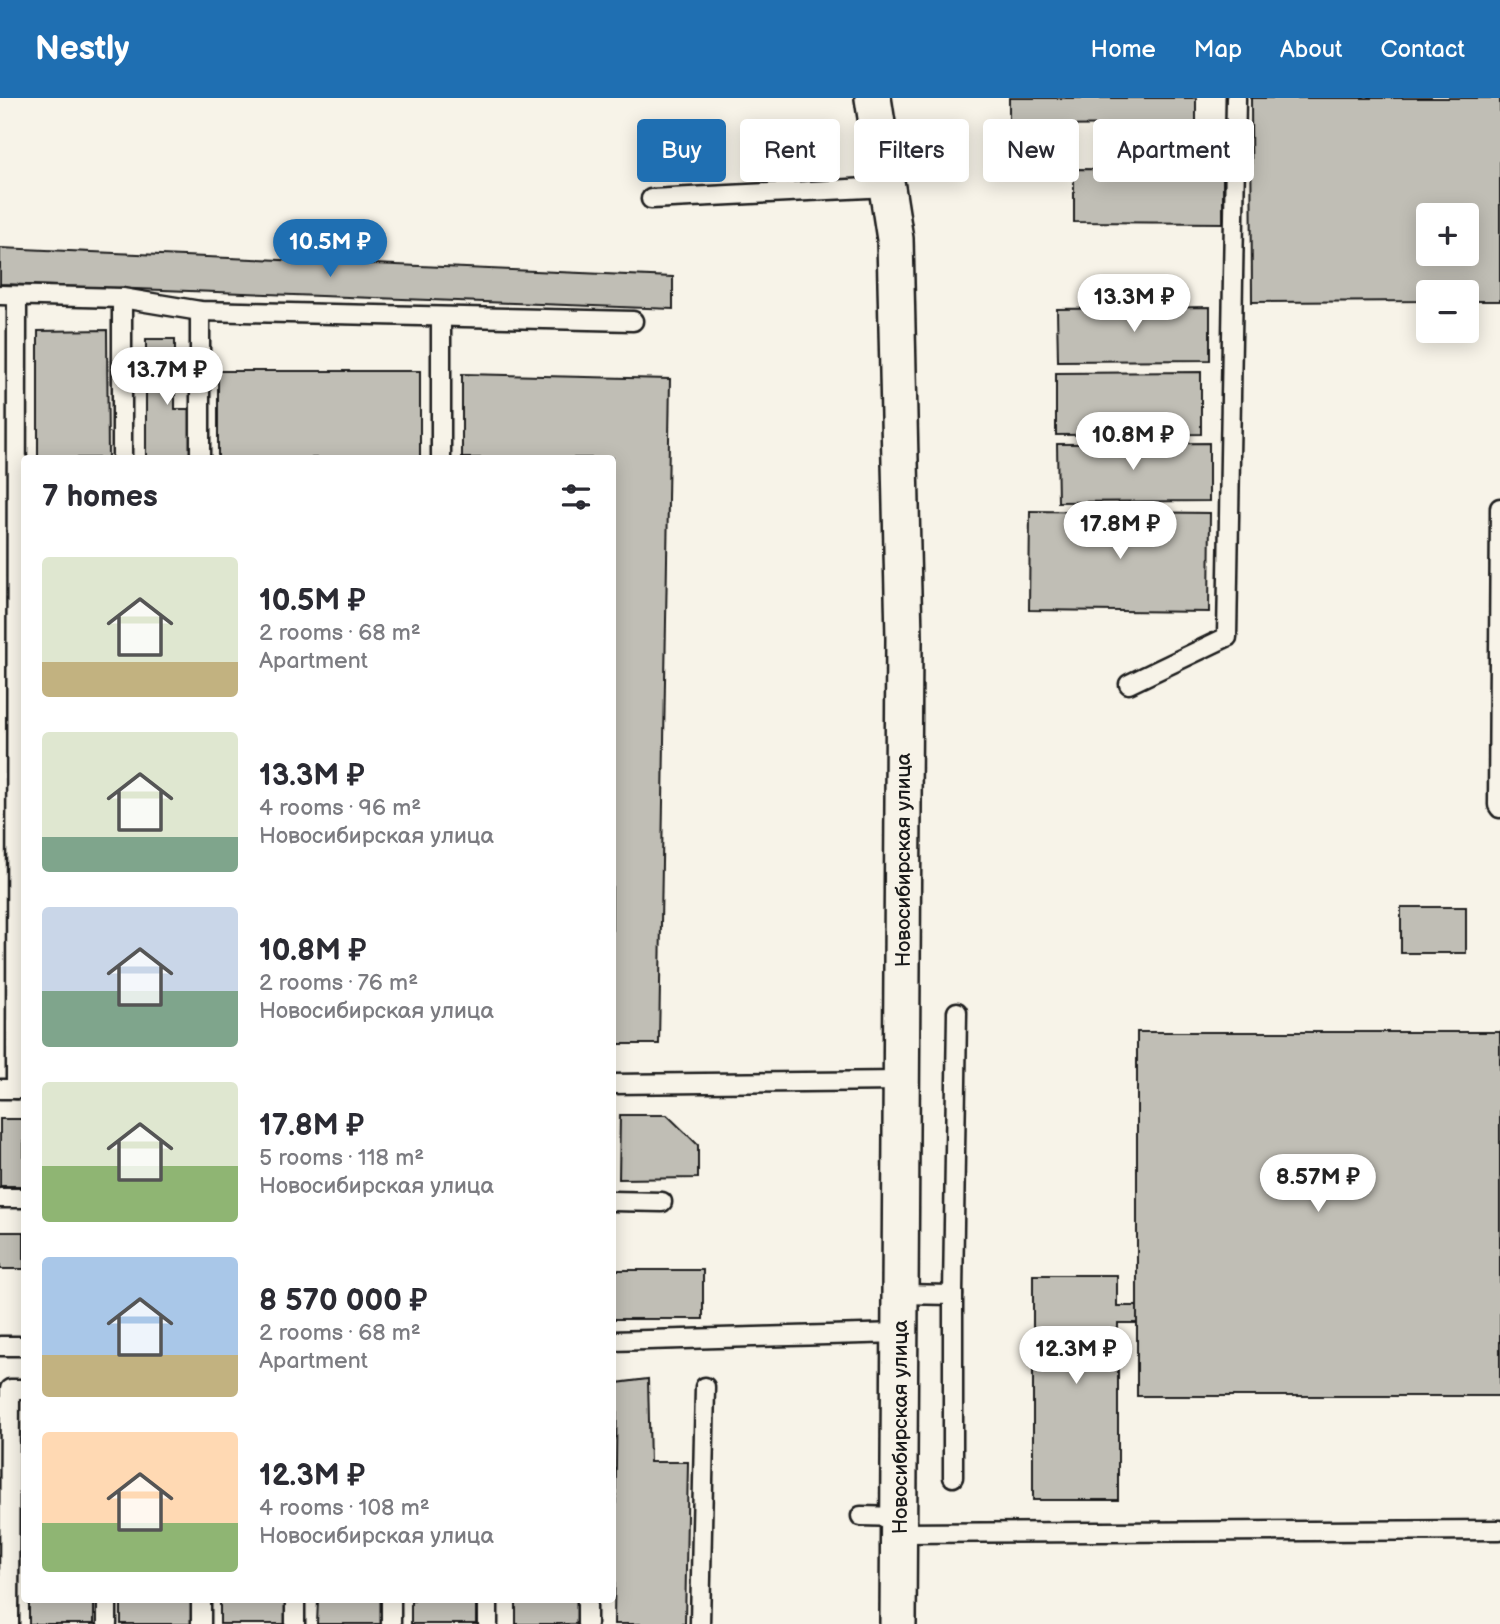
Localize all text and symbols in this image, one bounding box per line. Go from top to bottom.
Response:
text: Nestly [35,29,129,69]
text: Home [1091,35,1156,64]
text: Map [1194,35,1242,64]
text: About [1280,35,1342,64]
text: Contact [1380,35,1465,64]
chip: Buy [637,119,726,182]
chip: Rent [740,119,840,182]
chip: Filters [854,119,969,182]
chip: New [983,119,1079,182]
chip: Apartment [1093,119,1254,182]
map controls [1416,203,1479,343]
button: + [1416,203,1479,266]
pin: 10.5M ₽ [265,220,395,279]
text: 10.5M ₽ [289,228,371,256]
pin: 13.3M ₽ [1069,274,1199,334]
button: − [1416,280,1479,343]
text: 13.3M ₽ [1093,283,1175,311]
pin: 13.7M ₽ [102,348,232,407]
text: 13.7M ₽ [127,356,207,384]
pin: 10.8M ₽ [1068,412,1198,472]
text: 10.8M ₽ [1092,421,1174,449]
icon: filters [557,478,595,516]
text: 7 homes [42,479,158,515]
pin: 17.8M ₽ [1055,502,1185,561]
text: 17.8M ₽ [1080,510,1160,538]
text: 10.5M ₽ [259,583,366,619]
icon: home [98,585,182,669]
text: 2 rooms · 68 m² [259,619,421,647]
text: Apartment [259,647,368,675]
street label: Новосибирская улица [891,752,916,967]
text: 13.3M ₽ [259,758,365,794]
icon: home [98,760,182,844]
text: 4 rooms · 96 m² [259,794,421,822]
text: Новосибирская улица [259,822,494,850]
text: 10.8M ₽ [259,933,366,969]
icon: home [98,935,182,1019]
text: 2 rooms · 76 m² [259,969,418,997]
text: Новосибирская улица [259,997,494,1025]
text: 17.8M ₽ [259,1108,364,1144]
icon: home [98,1110,182,1194]
text: 5 rooms · 118 m² [259,1144,424,1172]
pin: 8.57M ₽ [1253,1154,1383,1214]
text: 8.57M ₽ [1276,1163,1360,1191]
text: Новосибирская улица [259,1172,494,1200]
text: 8 570 000 ₽ [259,1283,427,1319]
icon: home [98,1285,182,1369]
text: 2 rooms · 68 m² [259,1319,421,1347]
street label: Новосибирская улица [888,1319,913,1534]
pin: 12.3M ₽ [1011,1326,1141,1386]
text: 12.3M ₽ [1035,1335,1117,1363]
text: Apartment [259,1347,368,1375]
text: 12.3M ₽ [259,1458,365,1494]
icon: home [98,1460,182,1544]
text: 4 rooms · 108 m² [259,1494,430,1522]
text: Новосибирская улица [259,1522,494,1550]

